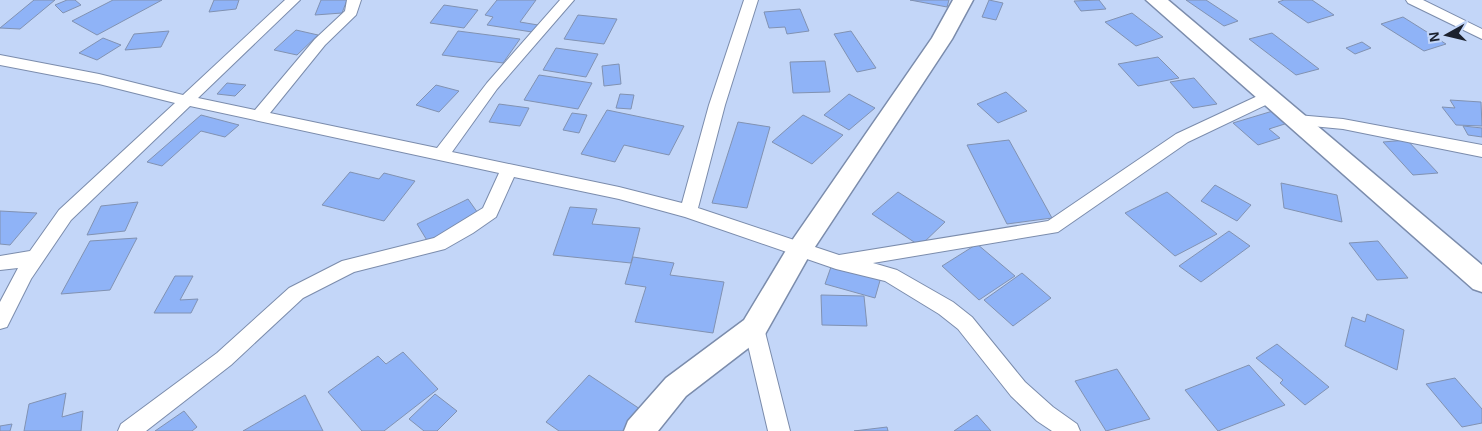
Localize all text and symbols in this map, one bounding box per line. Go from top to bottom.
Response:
north arrow [1422,10,1472,60]
text: N [1425,31,1443,43]

